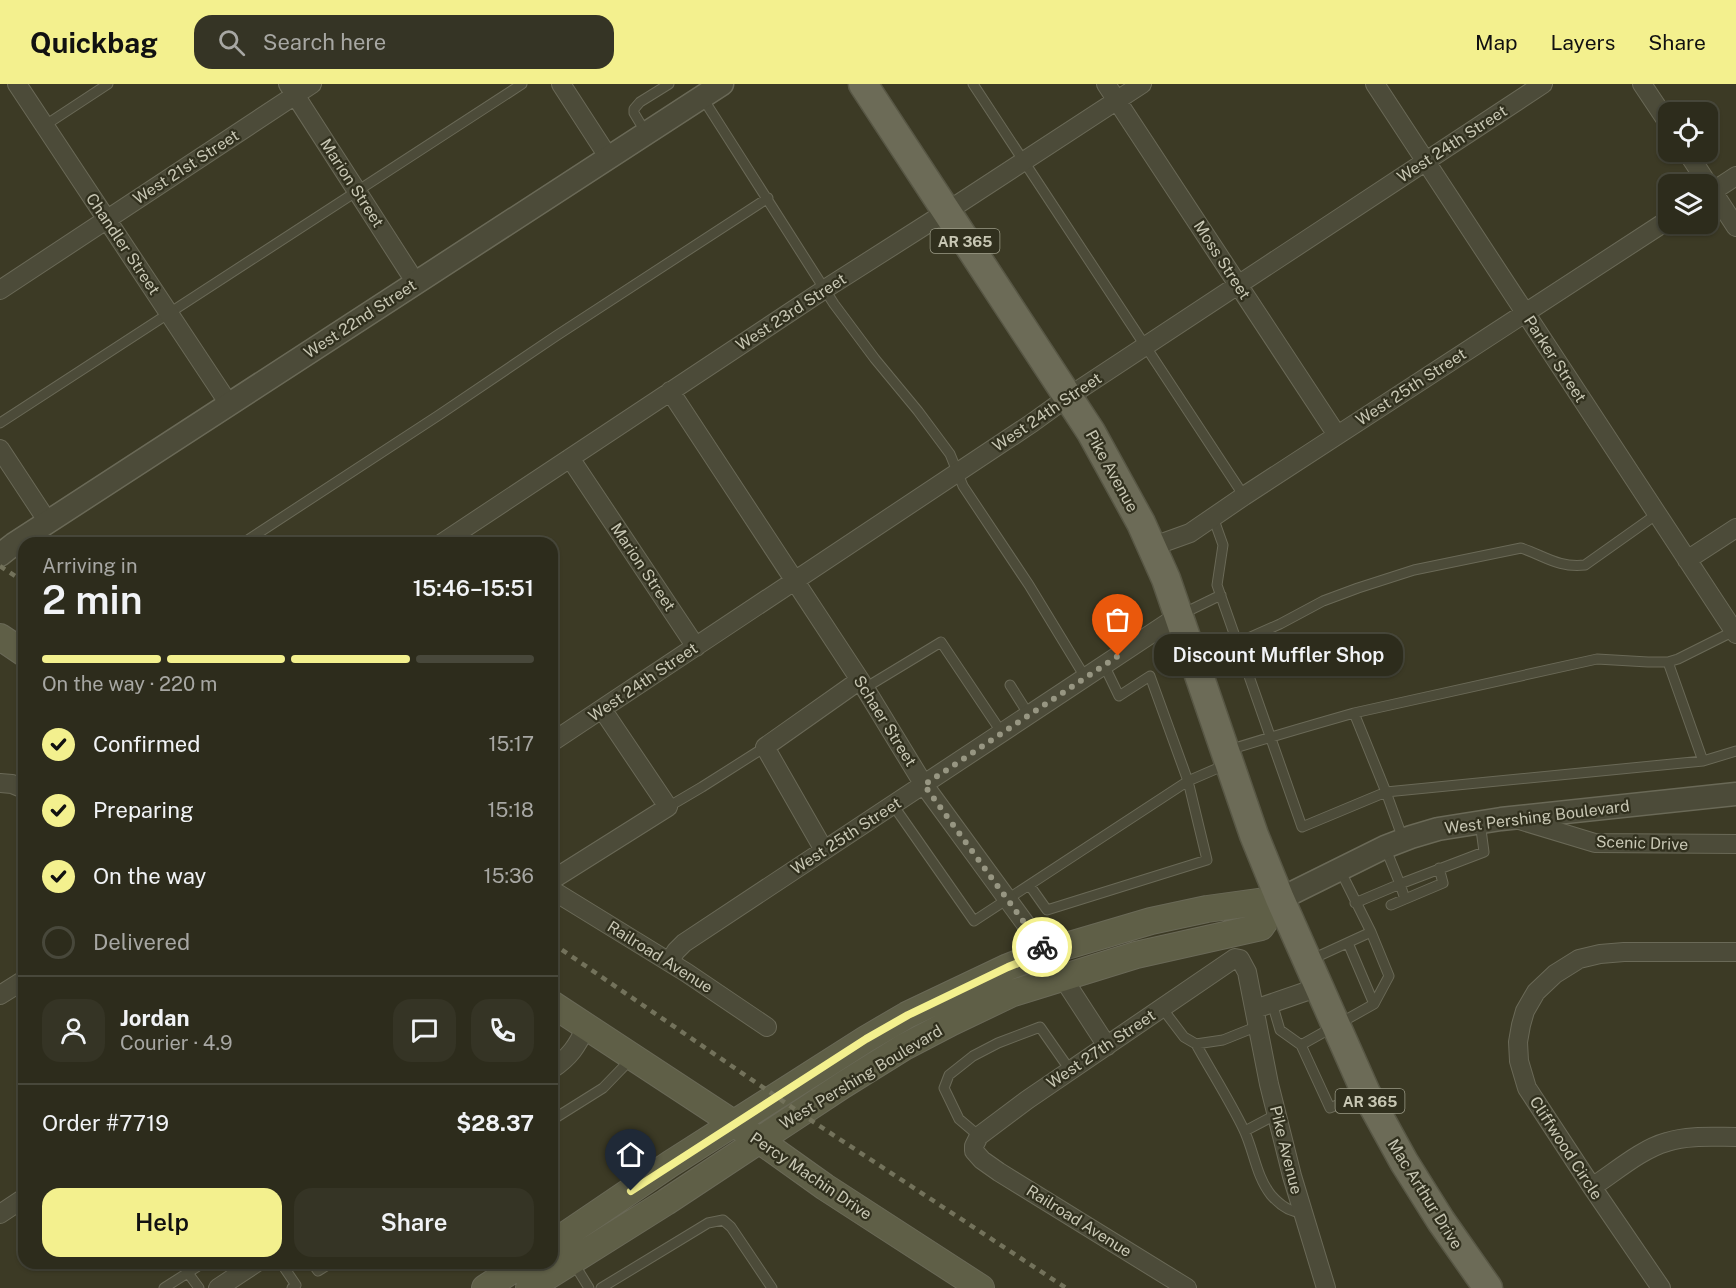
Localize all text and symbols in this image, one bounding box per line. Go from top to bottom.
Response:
search box [194,15,614,69]
text: Quickbag [30,26,158,59]
icon: search [215,26,248,59]
text: Search here [263,29,386,55]
text: Map [1475,30,1518,55]
text: Layers [1551,30,1615,55]
text: Share [1648,30,1706,55]
street label: West 24th Street [1393,101,1511,187]
map controls [1658,102,1718,234]
button: locate [1658,102,1718,162]
street label: West 21st Street [130,126,242,208]
street label: Marion Street [316,135,388,231]
button: layers [1658,174,1718,234]
street label: Chandler Street [82,190,164,298]
street label: Moss Street [1190,217,1254,303]
road number: AR 365 [930,229,1000,253]
street label: West 23rd Street [732,269,850,355]
street label: West 22nd Street [300,276,420,362]
street label: Parker Street [1520,312,1590,406]
street label: West 25th Street [1352,344,1470,430]
street label: West 24th Street [989,369,1105,455]
street label: Pike Avenue [1082,427,1142,515]
street label: Marion Street [607,519,679,615]
text: Arriving in [42,554,137,578]
text: 15:46–15:51 [413,575,534,601]
text: 2 min [42,577,143,623]
pin [1092,594,1143,656]
icon: bag [1101,603,1134,636]
callout: Discount Muffler Shop [1154,635,1403,677]
street label: West 24th Street [585,639,701,725]
text: Discount Muffler Shop [1173,643,1384,667]
text: On the way · 220 m [42,672,217,696]
street label: Schaer Street [850,672,920,770]
icon: check [42,728,75,761]
text: Confirmed [93,731,200,757]
text: 15:17 [488,732,534,756]
street label: West 25th Street [787,793,905,879]
icon: check [42,794,75,827]
street label: West Pershing Boulevard [1443,796,1631,838]
text: Preparing [93,797,194,823]
text: 15:18 [487,798,534,822]
street label: Scenic Drive [1596,832,1688,854]
icon: check [42,860,75,893]
text: On the way [93,863,206,889]
text: 15:36 [484,864,534,888]
street label: Railroad Avenue [604,917,716,997]
courier [1012,917,1072,977]
text: Delivered [93,929,190,955]
icon: bike [1026,931,1059,964]
button: person [42,999,105,1062]
button: chat [393,999,456,1062]
button: phone [471,999,534,1062]
text: Jordan [120,1005,189,1031]
street label: West 27th Street [1043,1006,1159,1092]
street label: West Pershing Boulevard [776,1021,946,1133]
text: Courier · 4.9 [120,1031,232,1055]
road number: AR 365 [1336,1089,1404,1113]
street label: Cliffwood Circle [1526,1093,1606,1203]
street label: Pike Avenue [1266,1104,1306,1196]
text: Order #7719 [42,1110,169,1136]
text: $28.37 [456,1110,534,1136]
street label: Percy Machin Drive [747,1128,875,1224]
pin [605,1129,656,1191]
street label: Mac Arthur Drive [1384,1135,1466,1253]
icon: home [614,1138,647,1171]
street label: Railroad Avenue [1023,1181,1135,1261]
button: Help [42,1188,282,1257]
button: Share [294,1188,534,1257]

